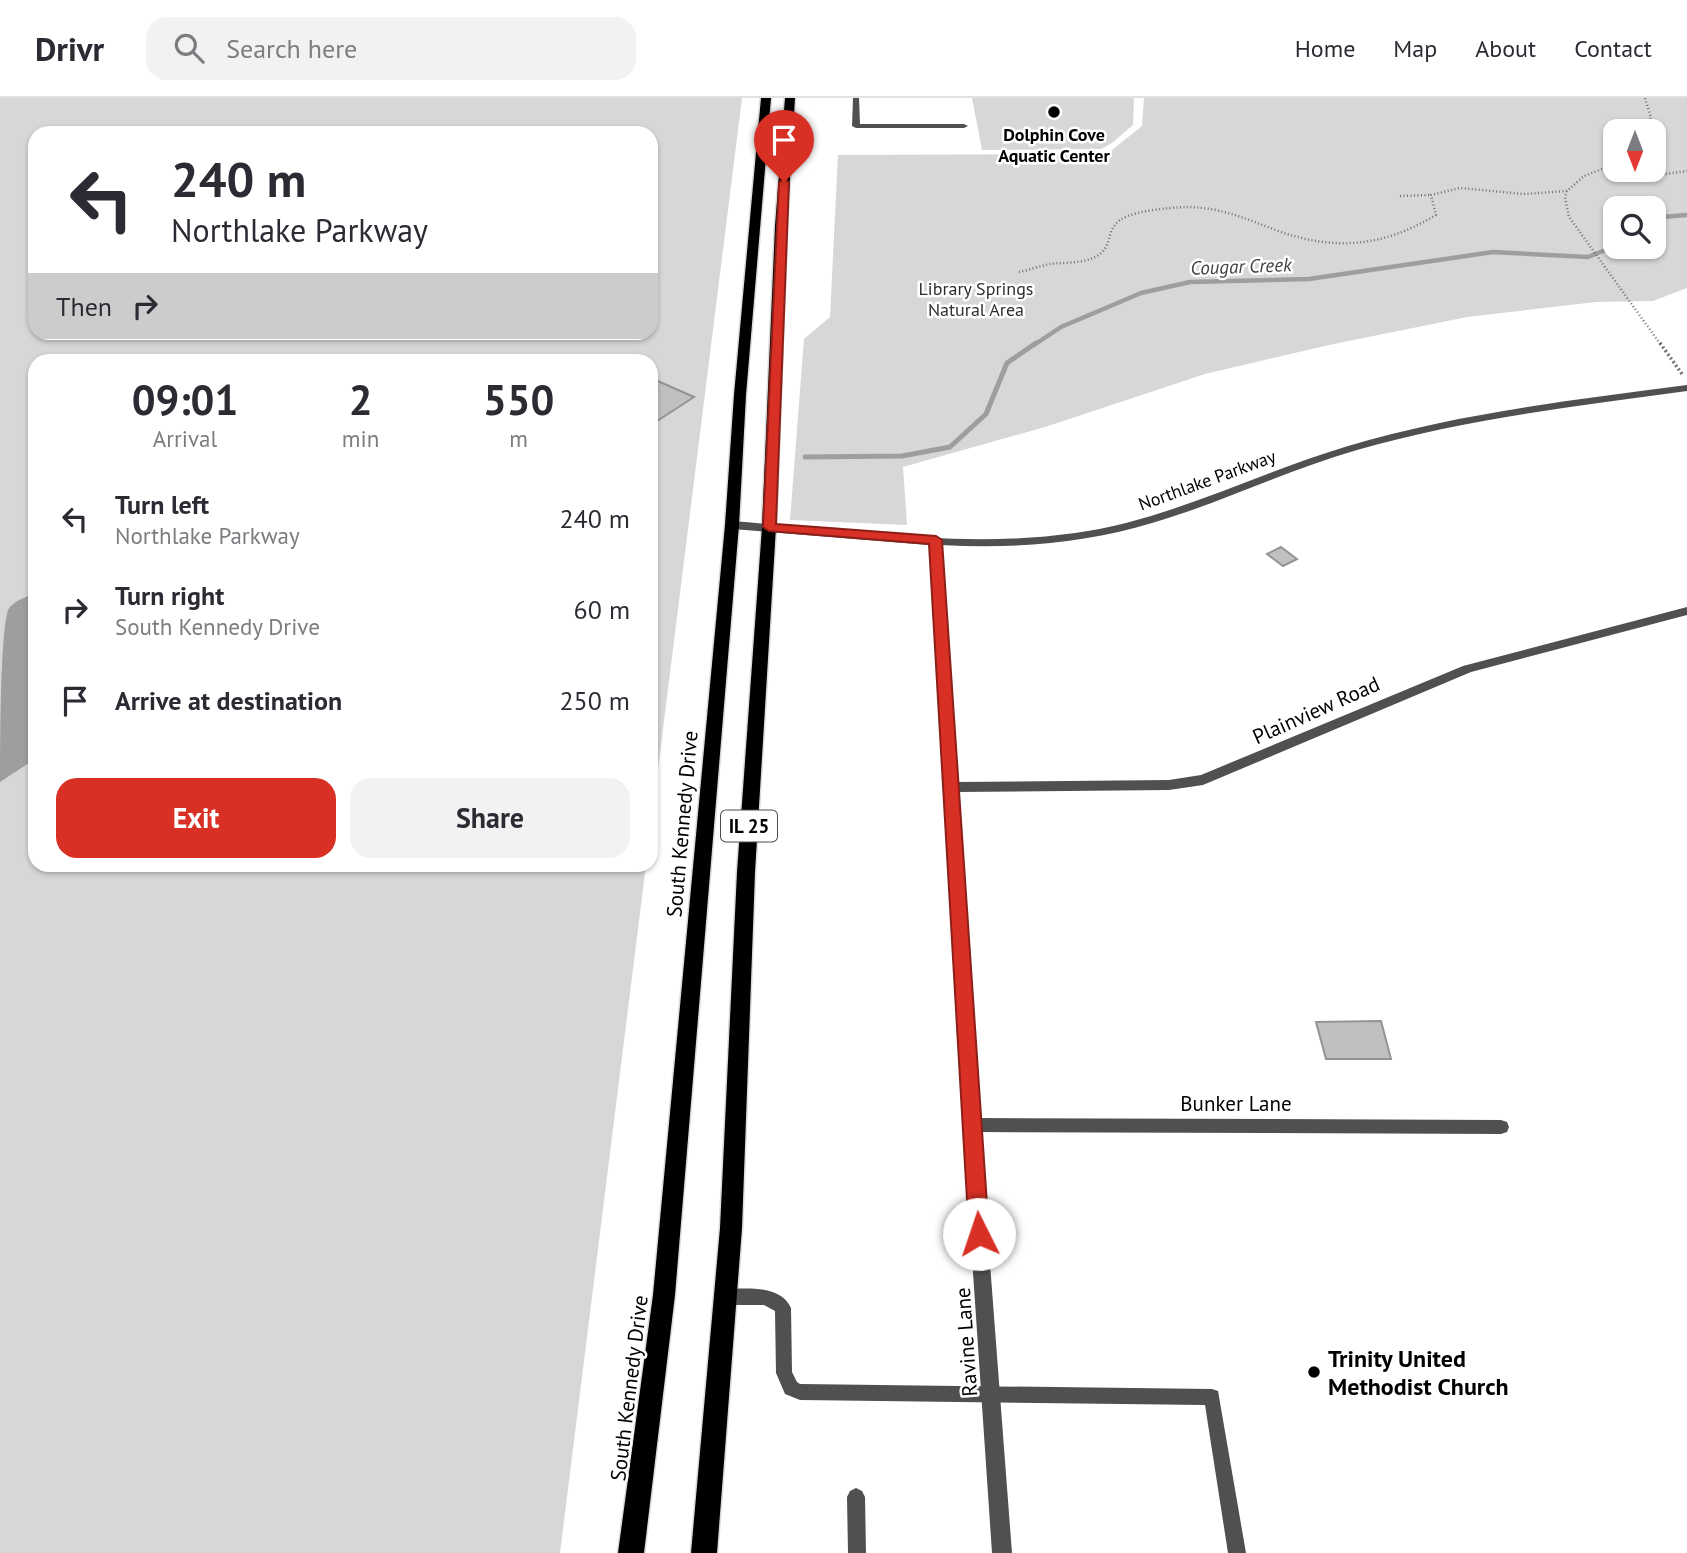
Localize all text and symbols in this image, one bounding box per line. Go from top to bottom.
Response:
search box [146,17,636,80]
text: Drivr [35,27,104,70]
icon: search [170,29,208,67]
text: Search here [226,32,357,65]
text: Home [1295,33,1355,64]
text: Map [1393,33,1437,64]
text: About [1475,33,1536,64]
text: Contact [1574,33,1652,64]
marker: Dolphin Cove Aquatic Center [1046,104,1062,120]
pin [754,110,814,182]
north arrow [1603,119,1666,182]
map controls [1603,119,1666,259]
icon: arrive [765,121,803,159]
place label: Dolphin Cove Aquatic Center [998,123,1110,167]
text: 240 m [171,147,306,211]
icon: left [56,154,147,245]
button: search [1603,196,1666,259]
text: Northlake Parkway [171,209,428,251]
water label: Cougar Creek [1190,252,1293,280]
park label: Library Springs Natural Area [919,277,1033,321]
icon: right [126,287,164,325]
text: Then [56,290,112,323]
text: 09:01 [132,372,238,427]
text: 2 [349,372,372,427]
text: 550 [483,372,554,427]
text: Arrival [153,424,217,453]
text: min [342,424,379,453]
text: m [509,424,528,453]
street label: Northlake Parkway [1135,444,1279,516]
text: Turn left [115,488,209,521]
icon: left [56,500,94,538]
text: 240 m [559,502,630,535]
text: Northlake Parkway [115,521,300,550]
text: Turn right [115,579,224,612]
icon: right [56,591,94,629]
text: 60 m [574,593,630,626]
text: South Kennedy Drive [115,612,320,641]
street label: Plainview Road [1248,670,1384,750]
icon: arrive [56,682,94,720]
text: Arrive at destination [115,684,342,717]
text: 250 m [559,684,630,717]
street label: South Kennedy Drive [660,730,704,918]
button: Exit [56,778,336,858]
button: Share [350,778,630,858]
road number: IL 25 [721,810,777,842]
street label: Bunker Lane [1180,1090,1292,1117]
position arrow [942,1197,1016,1271]
street label: Ravine Lane [949,1287,983,1397]
street label: South Kennedy Drive [604,1294,654,1482]
place label: Trinity United Methodist Church [1328,1343,1509,1402]
marker: Trinity United Methodist Church [1306,1364,1322,1380]

